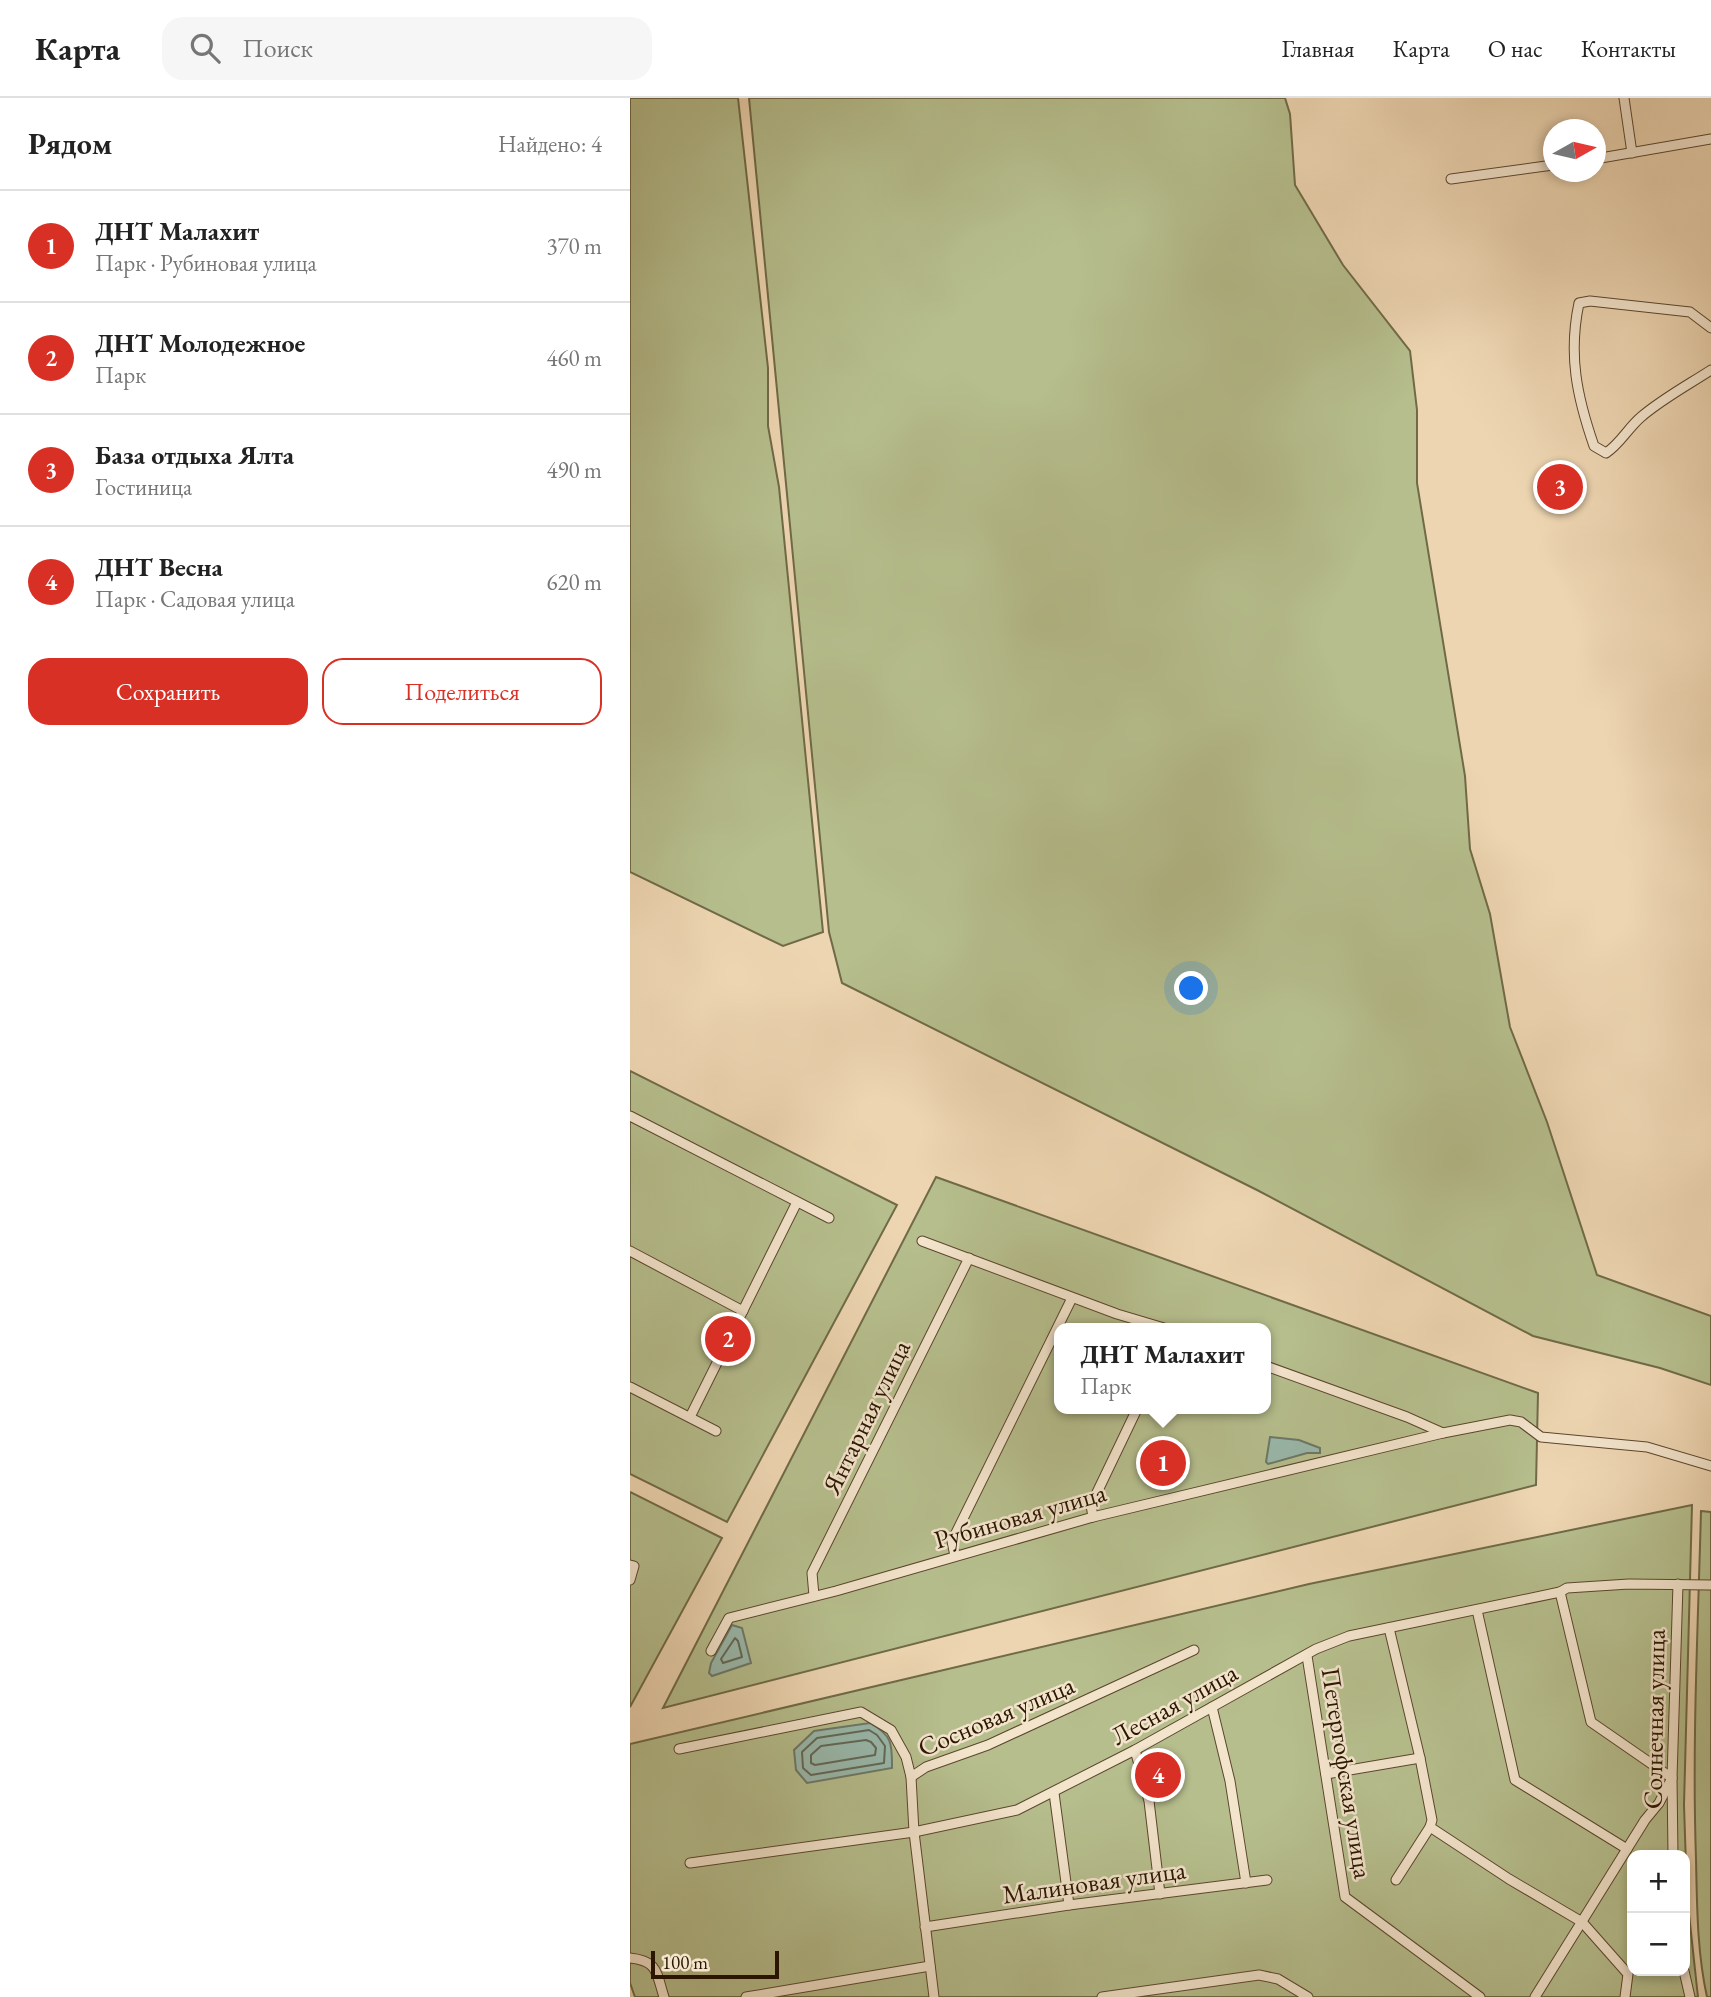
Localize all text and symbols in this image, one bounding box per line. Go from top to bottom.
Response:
search box [162,17,652,80]
text: Карта [35,27,120,70]
icon: search [186,29,224,67]
text: Поиск [242,31,313,65]
text: Главная [1281,33,1355,64]
text: Карта [1393,33,1450,64]
text: О нас [1488,33,1543,64]
text: Контакты [1581,33,1676,64]
north arrow [1543,119,1606,182]
text: Рядом [28,124,112,163]
text: Найдено: 4 [498,129,602,159]
text: ДНТ Малахит [95,214,259,248]
text: 1 [45,231,57,261]
text: 370 m [546,231,602,261]
text: Парк · Рубиновая улица [95,248,317,278]
text: ДНТ Молодежное [95,326,305,360]
text: 2 [45,343,57,373]
text: 460 m [546,343,602,373]
text: Парк [95,360,146,390]
text: База отдыха Ялта [95,438,294,472]
text: 3 [45,455,57,485]
text: 490 m [546,455,602,485]
pin: 3 [1537,461,1583,513]
text: Гостиница [95,472,192,502]
text: ДНТ Весна [95,550,223,584]
text: 4 [45,567,57,597]
text: 620 m [546,567,602,597]
text: Парк · Садовая улица [95,584,295,614]
button: Сохранить [28,658,308,725]
button: Поделиться [322,658,602,725]
your location [1174,971,1208,1005]
pin: 2 [705,1313,751,1365]
popup [1054,1323,1271,1414]
street label: Янтарная улица [814,1334,918,1500]
text: ДНТ Малахит [1080,1337,1245,1371]
text: Парк [1080,1371,1132,1401]
pin: 1 [1140,1437,1186,1489]
street label: Рубиновая улица [930,1475,1110,1557]
street label: Солнечная улица [1635,1628,1673,1809]
street label: Лесная улица [1105,1655,1244,1753]
street label: Петергофская улица [1314,1665,1381,1882]
street label: Сосновая улица [913,1668,1080,1764]
pin: 4 [1135,1749,1181,1801]
map controls [1627,1850,1690,1976]
button: + [1627,1850,1690,1913]
street label: Малиновая улица [1000,1852,1189,1912]
button: − [1627,1913,1690,1976]
scale bar [651,1948,779,1980]
text: 100 m [662,1950,708,1975]

